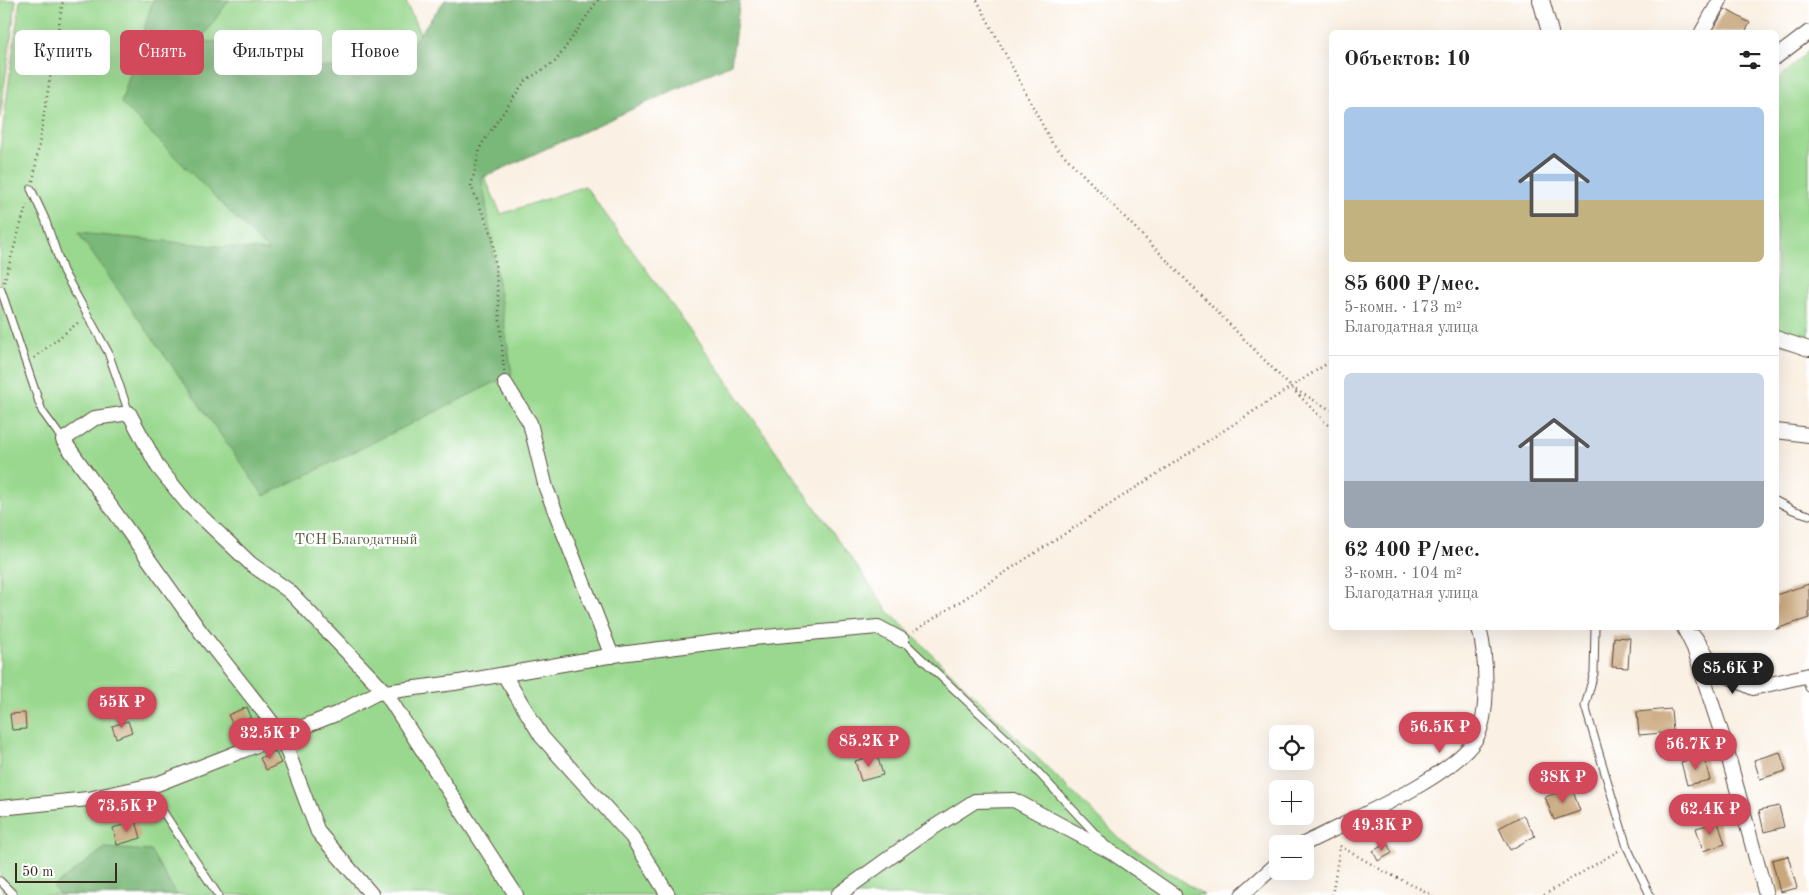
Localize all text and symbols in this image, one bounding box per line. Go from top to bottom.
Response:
chip: Купить [15,30,110,75]
chip: Снять [120,30,204,75]
chip: Фильтры [214,30,322,75]
chip: Новое [332,30,417,75]
icon: filters [1736,46,1764,74]
text: Объектов: 10 [1344,49,1470,70]
icon: home [1509,140,1599,230]
text: 85 600 ₽/мес. [1344,274,1480,295]
text: 5-комн. · 173 m² [1344,300,1462,316]
text: Благодатная улица [1344,320,1479,336]
icon: home [1509,405,1599,495]
park label: ТСН Благодатный [294,533,418,548]
text: 62 400 ₽/мес. [1344,540,1480,561]
text: 3-комн. · 104 m² [1344,566,1462,582]
text: Благодатная улица [1344,586,1479,602]
pin: 85.6K ₽ [1687,652,1779,695]
text: 85.6K ₽ [1703,661,1763,677]
pin: 55K ₽ [87,686,157,729]
text: 55K ₽ [99,695,145,711]
pin: 56.5K ₽ [1394,712,1486,754]
pin: 32.5K ₽ [224,718,316,760]
text: 56.5K ₽ [1410,720,1470,736]
map controls [1269,725,1314,880]
button: locate [1269,725,1314,770]
text: 32.5K ₽ [240,726,300,742]
pin: 85.2K ₽ [823,726,915,768]
pin: 56.7K ₽ [1650,728,1742,771]
text: 85.2K ₽ [839,734,899,750]
text: 56.7K ₽ [1666,737,1726,753]
pin: 38K ₽ [1528,762,1598,804]
text: 38K ₽ [1540,770,1586,786]
button: + [1269,780,1314,825]
pin: 73.5K ₽ [81,790,173,833]
pin: 62.4K ₽ [1664,794,1756,836]
text: 73.5K ₽ [97,799,157,815]
text: 62.4K ₽ [1680,802,1740,818]
pin: 49.3K ₽ [1336,810,1428,852]
text: 49.3K ₽ [1352,818,1412,834]
button: − [1269,835,1314,880]
scale bar [15,860,118,883]
text: 50 m [22,865,53,879]

